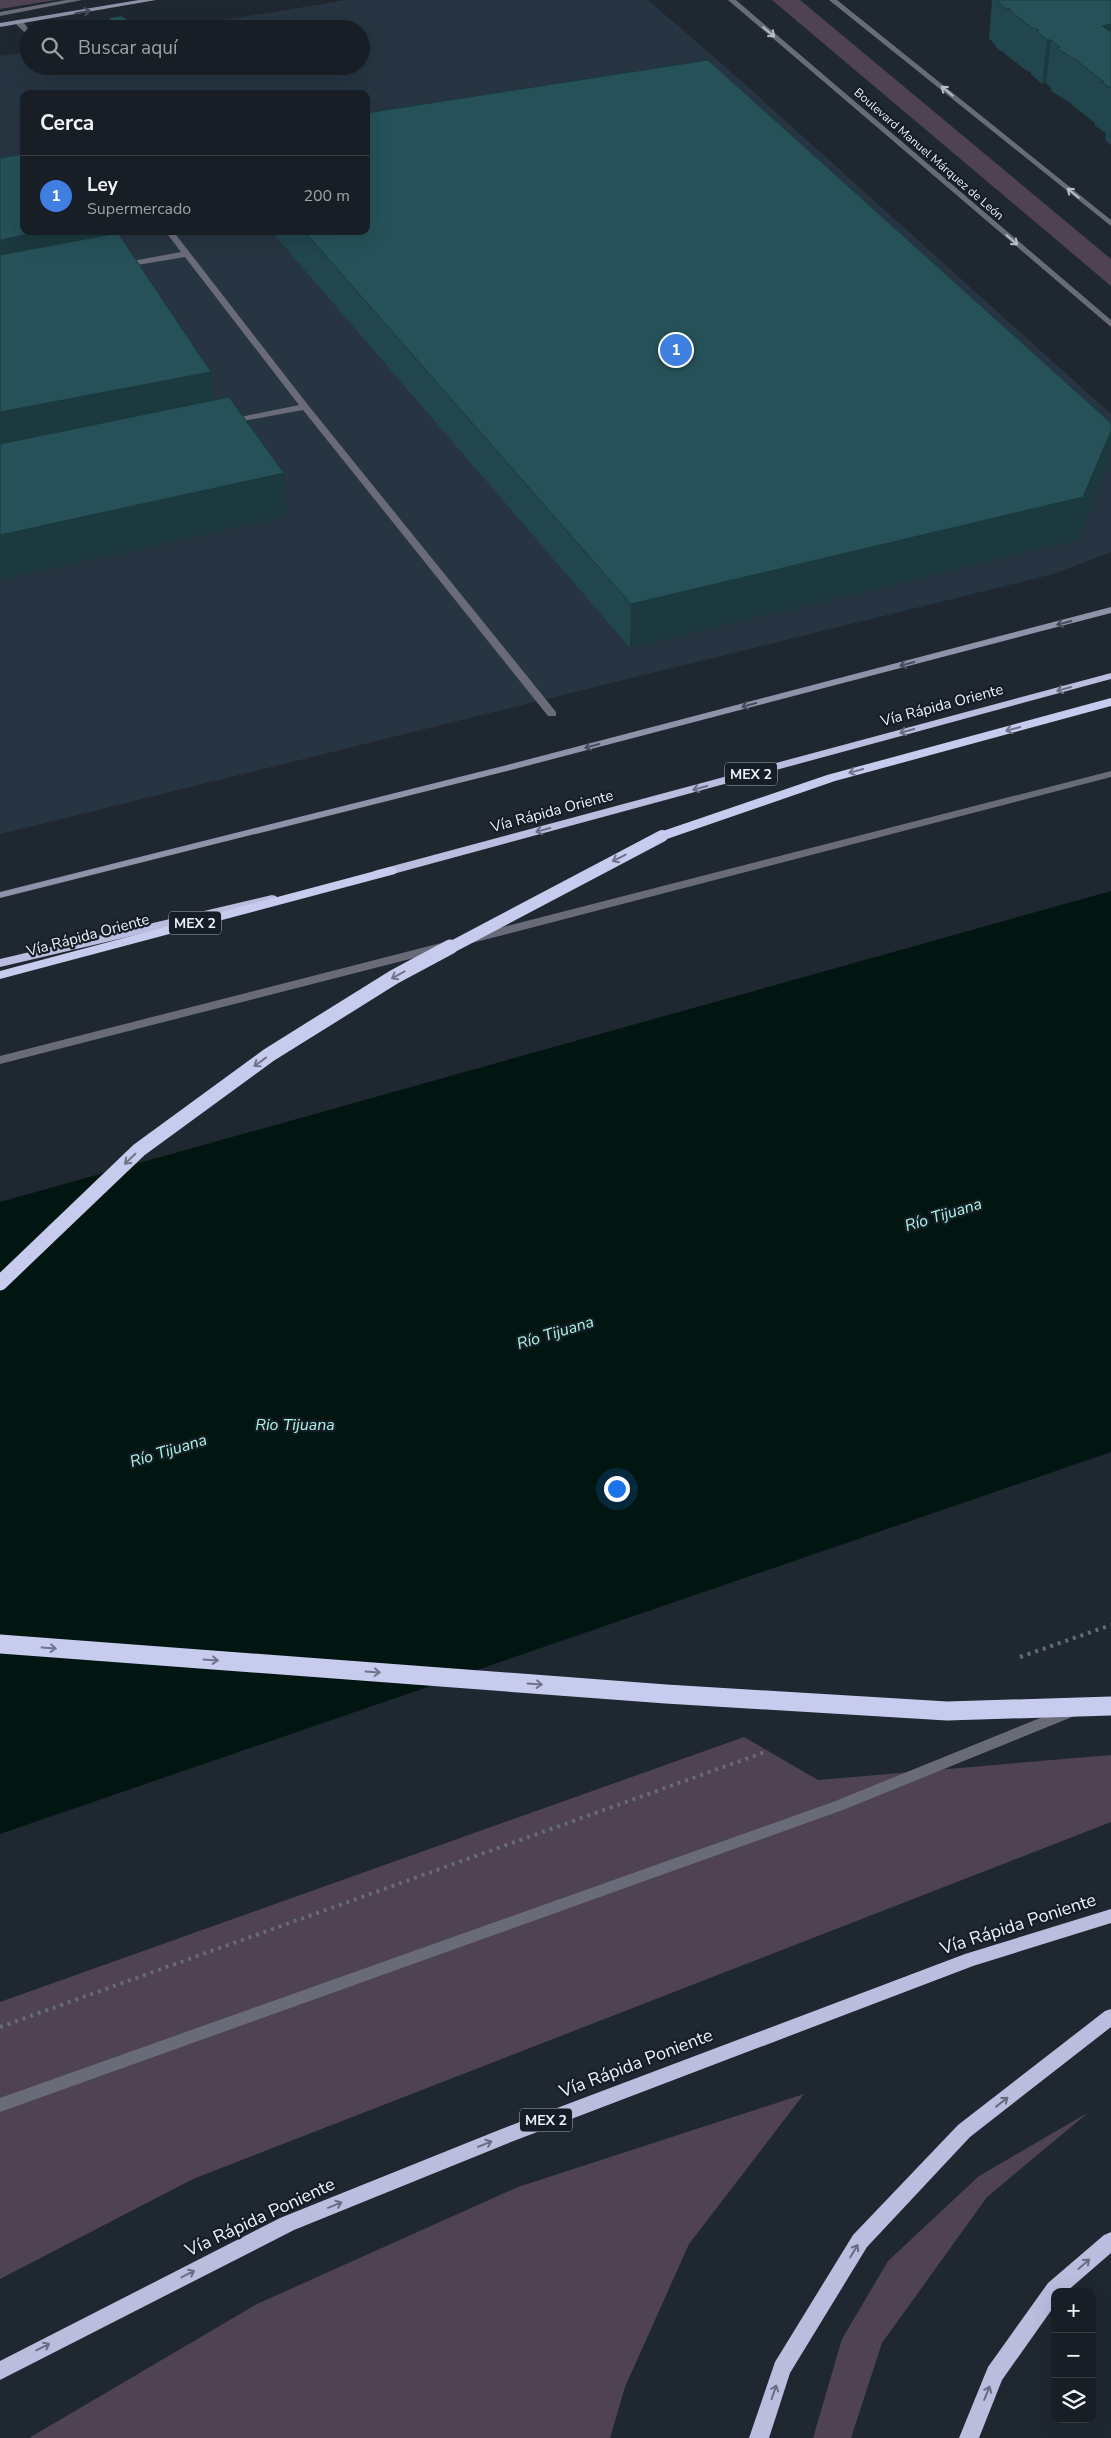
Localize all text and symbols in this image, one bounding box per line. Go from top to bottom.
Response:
one-way arrow [74,6,90,16]
search box [20,20,370,75]
one-way arrow [763,26,776,37]
icon: search [38,34,66,62]
text: Buscar aquí [78,35,177,61]
street label: Boulevard Manuel Márquez de León [851,84,1007,224]
one-way arrow [940,86,953,97]
text: Cerca [40,109,94,137]
text: Ley [87,172,118,198]
text: 1 [51,185,61,207]
text: 200 m [303,185,350,207]
one-way arrow [1067,188,1080,199]
text: Supermercado [87,198,191,220]
one-way arrow [1006,234,1019,246]
pin: 1 [660,331,692,369]
one-way arrow [1056,618,1072,628]
one-way arrow [899,660,915,669]
street label: Vía Rápida Oriente [877,679,1006,731]
one-way arrow [1056,685,1072,694]
one-way arrow [742,701,758,710]
one-way arrow [1006,724,1022,734]
one-way arrow [900,727,916,737]
one-way arrow [585,742,601,751]
road number: MEX 2 [725,762,777,786]
one-way arrow [849,767,865,776]
one-way arrow [692,783,708,793]
street label: Vía Rápida Oriente [487,785,616,837]
one-way arrow [535,826,551,835]
one-way arrow [611,853,626,863]
street label: Vía Rápida Oriente [23,909,152,961]
road number: MEX 2 [169,911,221,934]
one-way arrow [390,970,405,980]
one-way arrow [254,1056,267,1067]
one-way arrow [124,1153,136,1165]
water label: Río Tijuana [902,1193,985,1237]
water label: Río Tijuana [514,1311,597,1355]
water label: Rio Tijuana [255,1414,335,1436]
water label: Río Tijuana [127,1429,210,1473]
your location [604,1476,630,1502]
one-way arrow [40,1643,56,1652]
one-way arrow [202,1655,218,1664]
one-way arrow [364,1667,380,1677]
one-way arrow [526,1679,542,1689]
street label: Vía Rápida Poniente [936,1887,1099,1961]
street label: Vía Rápida Poniente [555,2023,716,2104]
one-way arrow [995,2096,1008,2107]
road number: MEX 2 [520,2108,572,2132]
one-way arrow [477,2139,492,2148]
street label: Vía Rápida Poniente [180,2172,339,2263]
one-way arrow [326,2200,342,2209]
one-way arrow [849,2244,859,2258]
one-way arrow [1077,2258,1090,2270]
one-way arrow [180,2269,195,2278]
map controls [1051,2288,1096,2423]
button: + [1051,2288,1096,2333]
button: − [1051,2333,1096,2378]
one-way arrow [35,2342,50,2351]
button: layers [1051,2378,1096,2423]
one-way arrow [770,2385,779,2400]
one-way arrow [983,2386,992,2401]

